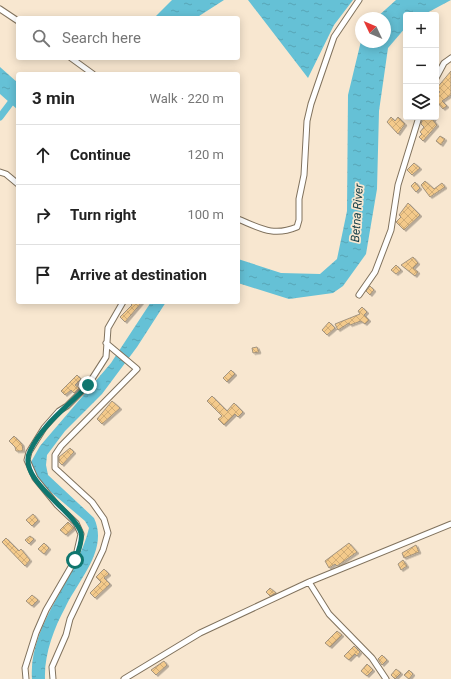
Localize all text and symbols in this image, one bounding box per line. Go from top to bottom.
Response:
north arrow [355,12,391,48]
map controls [403,12,439,120]
button: + [403,12,439,48]
search box [16,16,240,60]
icon: search [30,27,52,49]
text: Search here [62,29,141,47]
button: − [403,48,439,84]
button: layers [403,84,439,120]
text: 3 min [32,88,75,108]
text: Walk · 220 m [149,91,224,106]
icon: ahead [32,144,54,166]
text: Continue [70,146,131,164]
text: 120 m [187,147,224,162]
water label: Betna River [348,182,366,243]
icon: right [32,204,54,226]
text: Turn right [70,206,136,224]
text: 100 m [187,207,224,222]
icon: arrive [32,264,54,286]
text: Arrive at destination [70,266,207,284]
route end [79,376,97,394]
route start [66,551,84,569]

